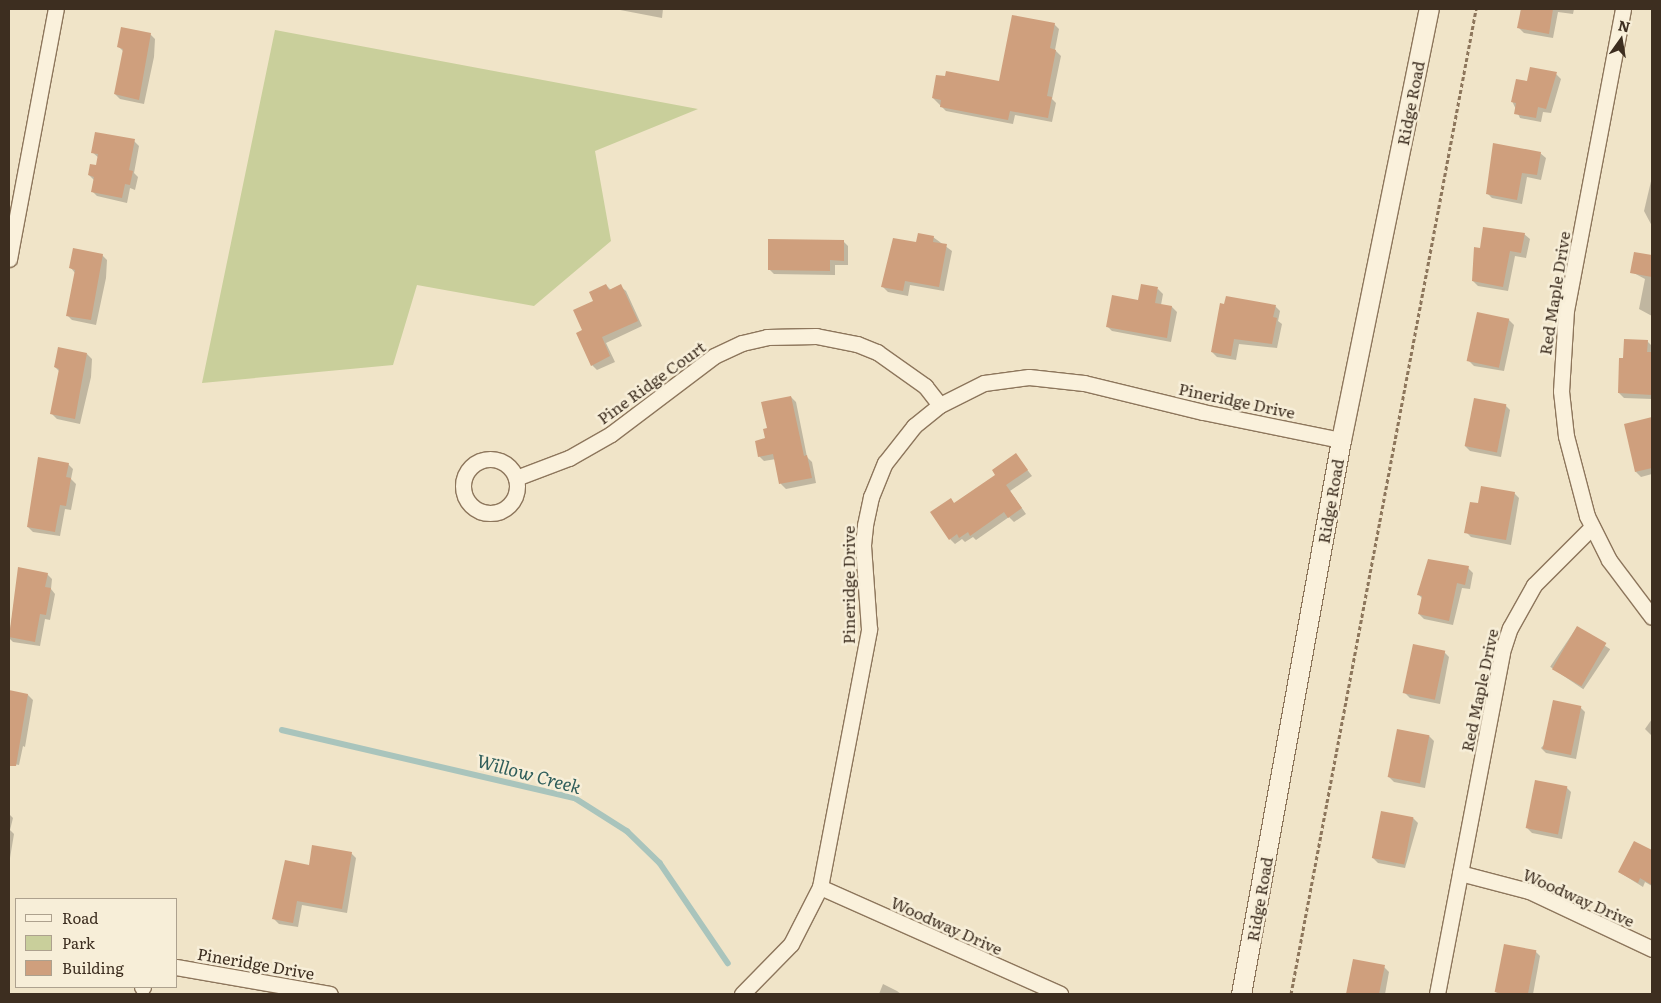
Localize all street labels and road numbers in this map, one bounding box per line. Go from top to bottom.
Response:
street label: Ridge Road [1392,59,1428,147]
street label: Red Maple Drive [1535,230,1573,356]
street label: Pine Ridge Court [593,336,709,428]
street label: Pineridge Drive [1177,378,1297,422]
street label: Ridge Road [1313,457,1347,545]
street label: Pineridge Drive [838,526,858,644]
street label: Red Maple Drive [1457,627,1501,753]
street label: Ridge Road [1242,855,1276,943]
street label: Woodway Drive [1520,864,1638,930]
street label: Woodway Drive [888,892,1006,958]
street label: Pineridge Drive [196,943,316,983]

